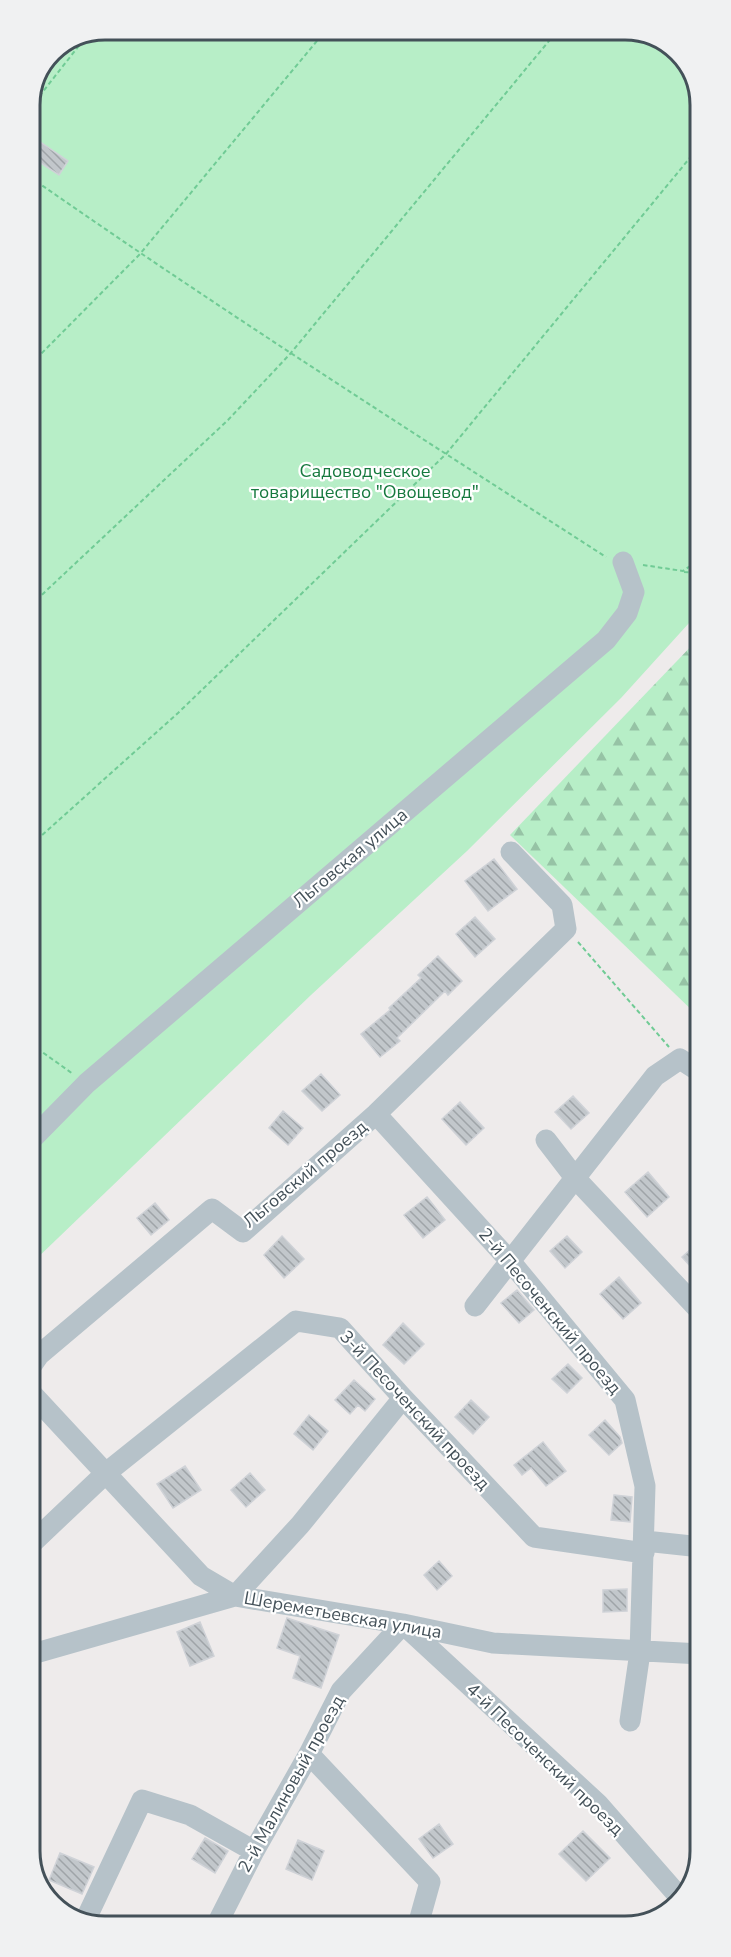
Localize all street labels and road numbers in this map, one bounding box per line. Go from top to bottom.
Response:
street label: Льговская улица [287,803,413,913]
street label: Льговский проезд [238,1115,372,1233]
street label: 2-й Песоченский проезд [473,1223,627,1400]
street label: 3-й Песоченский проезд [334,1325,496,1495]
street label: Шереметьевская улица [242,1586,444,1644]
street label: 4-й Песоченский проезд [461,1677,629,1841]
street label: 2-й Малиновый проезд [232,1691,350,1877]

